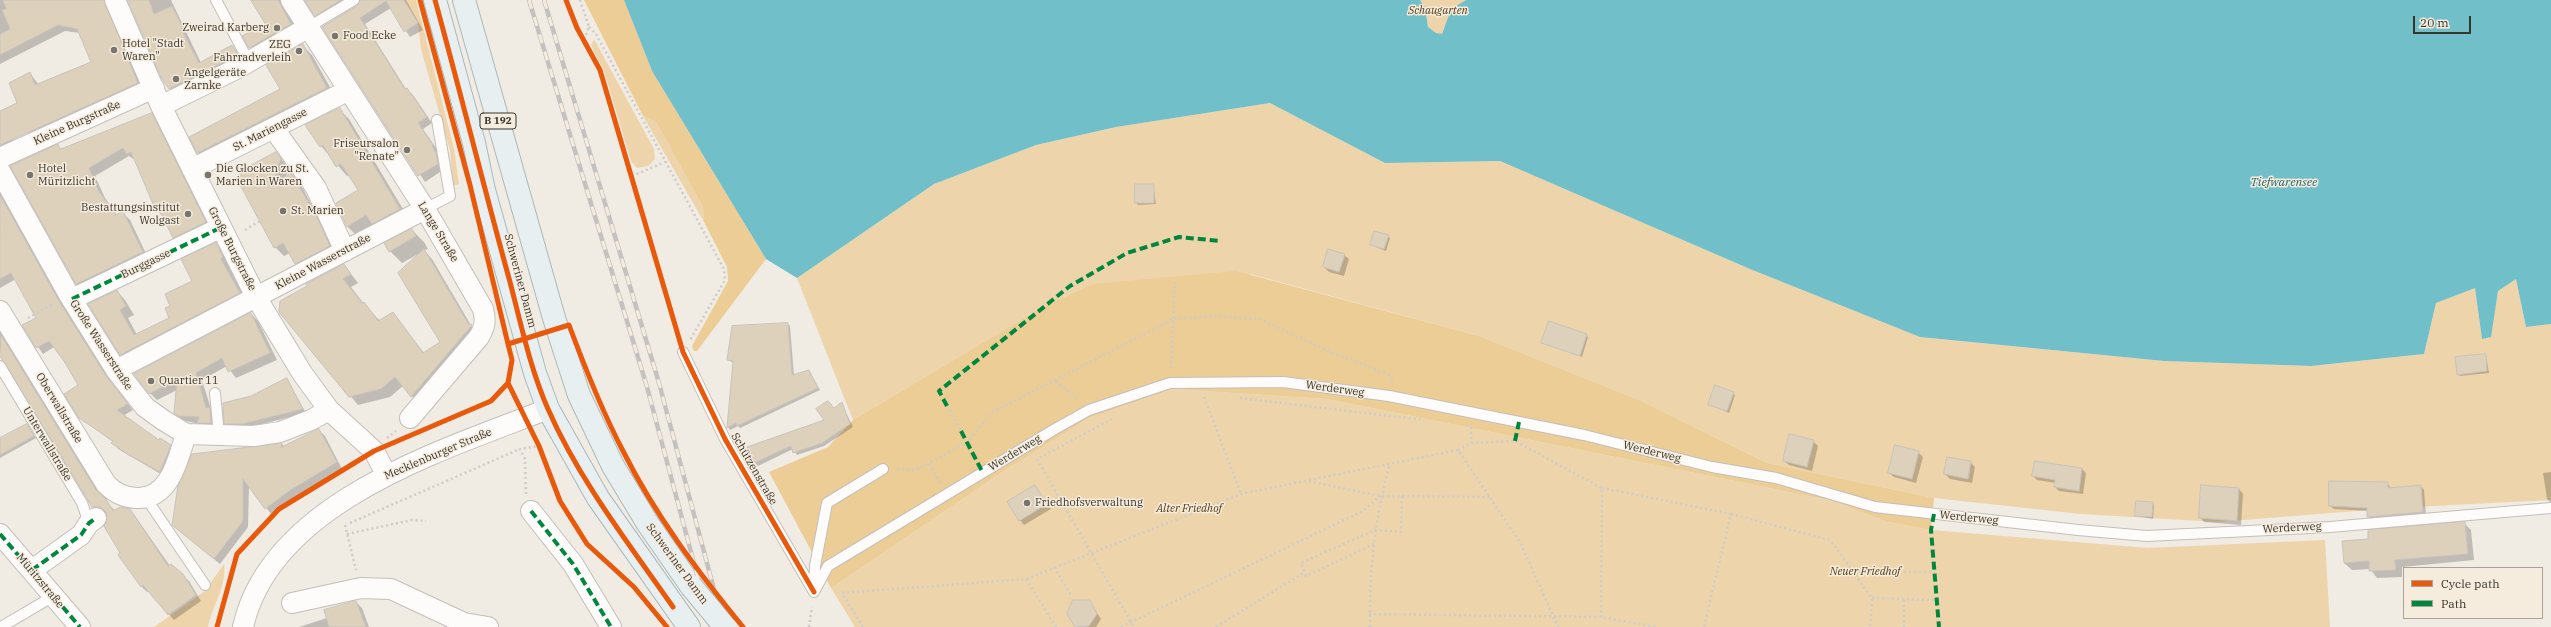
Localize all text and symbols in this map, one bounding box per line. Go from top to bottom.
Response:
park label: Schaugarten [1408,4,1468,18]
scale bar [2415,8,2473,34]
text: 20 m [2420,15,2449,30]
place label: Zweirad Karberg [182,21,269,35]
marker: Zweirad Karberg [272,23,282,33]
place label: Food Ecke [343,29,396,43]
marker: Food Ecke [330,31,340,41]
place label: Hotel "Stadt Waren" [122,37,184,63]
place label: ZEG Fahrradverleih [213,38,291,64]
marker: Hotel "Stadt Waren" [109,45,119,55]
marker: ZEG Fahrradverleih [294,46,304,56]
place label: Angelgeräte Zarnke [184,66,246,92]
marker: Angelgeräte Zarnke [171,74,181,84]
street label: Kleine Burgstraße [31,98,123,148]
street label: St. Mariengasse [231,106,309,154]
road number: B 192 [480,113,516,129]
place label: Friseursalon "Renate" [333,137,399,163]
marker: Friseursalon "Renate" [402,145,412,155]
place label: Hotel Müritzlicht [38,162,95,188]
place label: Die Glocken zu St. Marien in Waren [216,162,309,188]
marker: Hotel Müritzlicht [25,170,35,180]
marker: Die Glocken zu St. Marien in Waren [203,170,213,180]
water label: Tiefwarensee [2251,176,2317,190]
street label: Lange Straße [415,199,461,265]
place label: Bestattungsinstitut Wolgast [81,201,180,227]
place label: St. Marien [291,204,344,218]
street label: Große Burgstraße [205,205,259,293]
marker: St. Marien [278,206,288,216]
marker: Bestattungsinstitut Wolgast [183,209,193,219]
street label: Kleine Wasserstraße [273,231,373,293]
street label: Schweriner Damm [501,233,539,329]
street label: Burggasse [119,246,173,282]
street label: Große Wasserstraße [67,297,135,393]
street label: Oberwallstraße [33,370,85,446]
place label: Quartier 11 [159,374,219,388]
marker: Quartier 11 [146,376,156,386]
street label: Werderweg [1305,378,1365,400]
street label: Unterwallstraße [20,405,74,483]
street label: Mecklenburger Straße [382,425,494,483]
street label: Schützenstraße [728,431,780,507]
street label: Werderweg [986,432,1044,474]
street label: Werderweg [1622,438,1682,466]
place label: Friedhofsverwaltung [1035,496,1143,510]
marker: Friedhofsverwaltung [1022,498,1032,508]
park label: Alter Friedhof [1156,502,1222,516]
street label: Werderweg [1939,508,1999,528]
street label: Werderweg [2262,520,2322,536]
street label: Schweriner Damm [643,521,711,607]
street label: Müritzstraße [13,551,67,611]
park label: Neuer Friedhof [1830,565,1900,579]
legend [2403,567,2543,619]
text: Cycle path [2441,576,2500,591]
text: Path [2441,596,2466,611]

